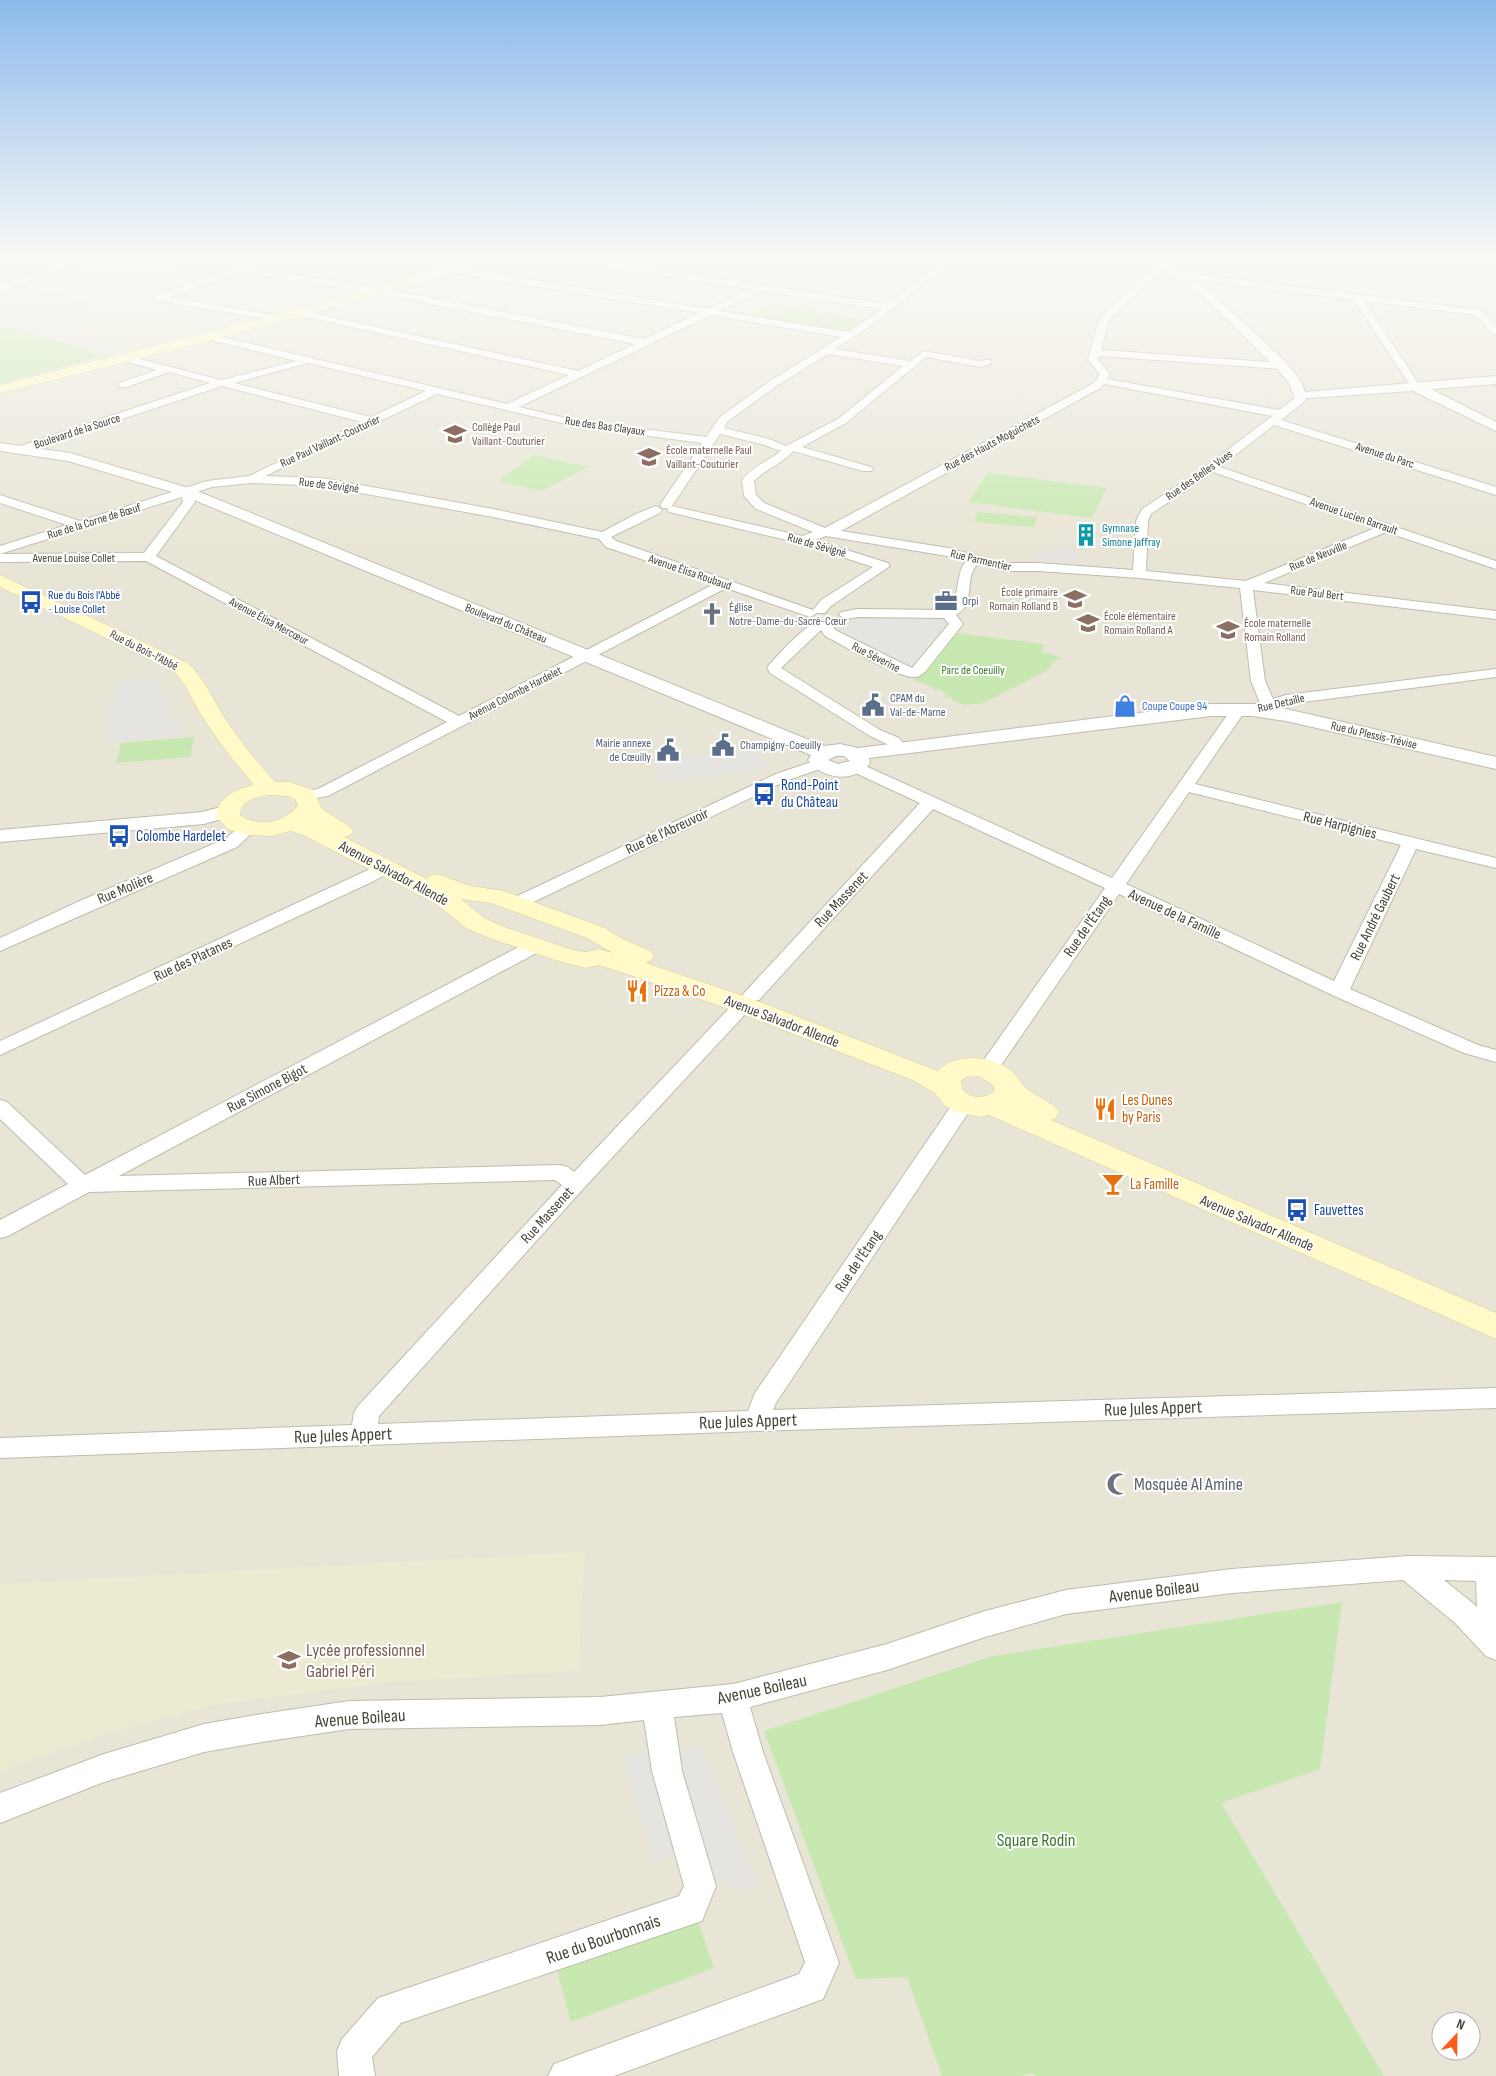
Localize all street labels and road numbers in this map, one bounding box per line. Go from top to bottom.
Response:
street label: Boulevard de la Source [32,410,122,453]
street label: Rue Paul Vaillant-Couturier [278,411,383,471]
street label: Rue des Hauts Moguichets [942,412,1042,475]
street label: Rue des Bas Clayaux [564,413,646,440]
street label: Avenue du Parc [1353,439,1416,472]
street label: Rue des Belles Vues [1163,447,1236,504]
street label: Rue de Sévigné [298,474,360,497]
street label: Avenue Lucien Barrault [1307,494,1400,539]
street label: Rue de la Corne de Bœuf [46,500,143,543]
street label: Rue de Sévigné [786,530,848,561]
street label: Rue de Neuville [1287,538,1350,575]
street label: Rue Parmentier [949,546,1013,575]
street label: Avenue Louise Collet [32,551,116,566]
street label: Avenue Élisa Roubaud [645,551,733,594]
street label: Rue Paul Bert [1290,583,1345,604]
street label: Avenue Élisa Mercœur [226,594,312,649]
street label: Boulevard du Château [463,600,549,647]
street label: Rue du Bois-l'Abbé [107,627,181,674]
street label: Rue Séverine [849,639,903,676]
street label: Avenue Colombe Hardelet [465,663,565,724]
street label: Rue Detaille [1256,691,1306,716]
street label: Rue du Plessis-Trévise [1329,718,1419,753]
street label: Rue de l'Abreuvoir [623,804,712,859]
street label: Rue Harpignies [1301,807,1379,844]
street label: Avenue Salvador Allende [335,836,452,910]
street label: Rue Massenet [811,867,872,931]
street label: Rue Molière [94,868,156,909]
street label: Rue André Gaubert [1346,870,1405,964]
street label: Avenue de la Famille [1125,884,1224,944]
street label: Rue de l'Étang [1059,892,1115,961]
street label: Rue des Platanes [151,933,236,986]
street label: Avenue Salvador Allende [721,990,842,1052]
street label: Rue Simone Bigot [224,1059,311,1117]
street label: Rue Albert [248,1170,301,1191]
street label: Rue Massenet [517,1183,578,1248]
street label: Avenue Salvador Allende [1196,1191,1316,1256]
street label: Rue de l'Étang [831,1227,886,1296]
street label: Rue Jules Appert [1104,1396,1203,1421]
street label: Rue Jules Appert [699,1409,798,1434]
street label: Rue Jules Appert [294,1423,393,1448]
street label: Avenue Boileau [1107,1576,1200,1608]
street label: Avenue Boileau [715,1670,809,1709]
street label: Avenue Boileau [313,1705,406,1732]
street label: Rue du Bourbonnais [543,1910,663,1969]

